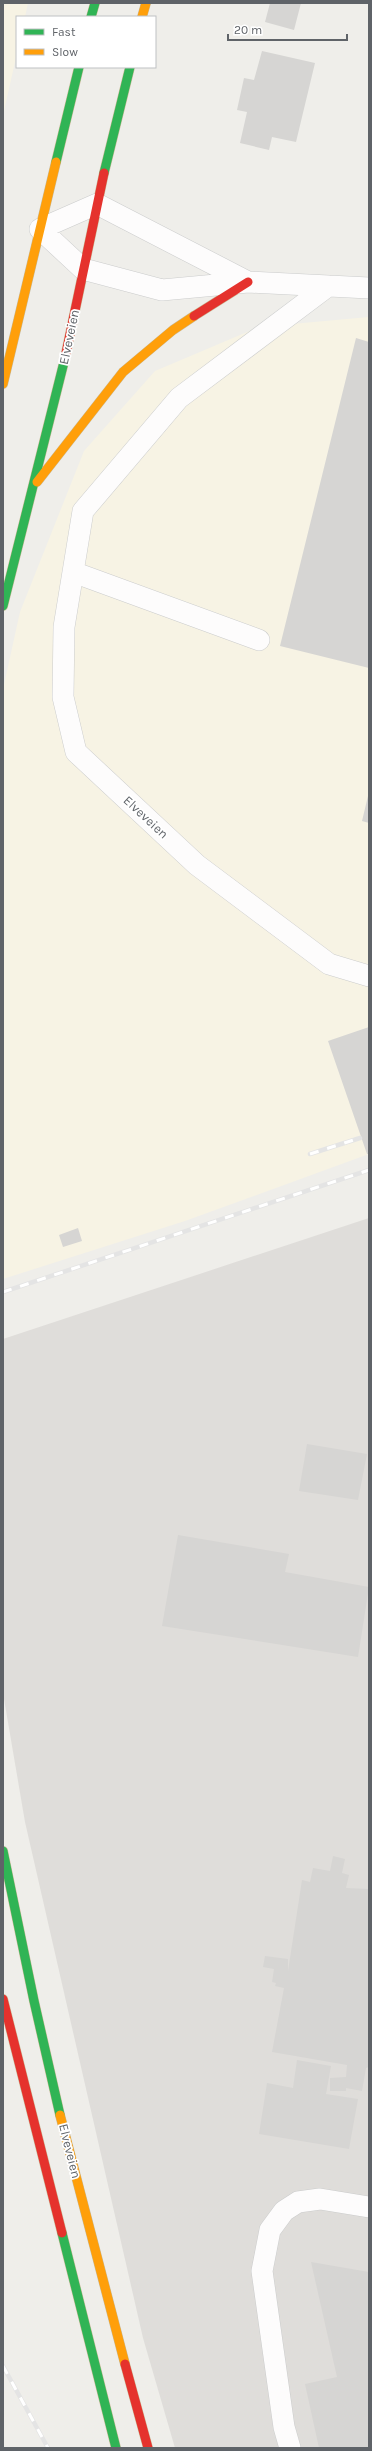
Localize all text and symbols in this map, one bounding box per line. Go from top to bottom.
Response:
legend [16,16,156,68]
scale bar [228,16,347,42]
text: 20 m [234,23,262,37]
text: Fast [52,25,76,39]
text: Slow [52,45,78,59]
street label: Elveveien [56,308,82,366]
street label: Elveveien [120,792,172,842]
street label: Elveveien [56,2122,84,2180]

